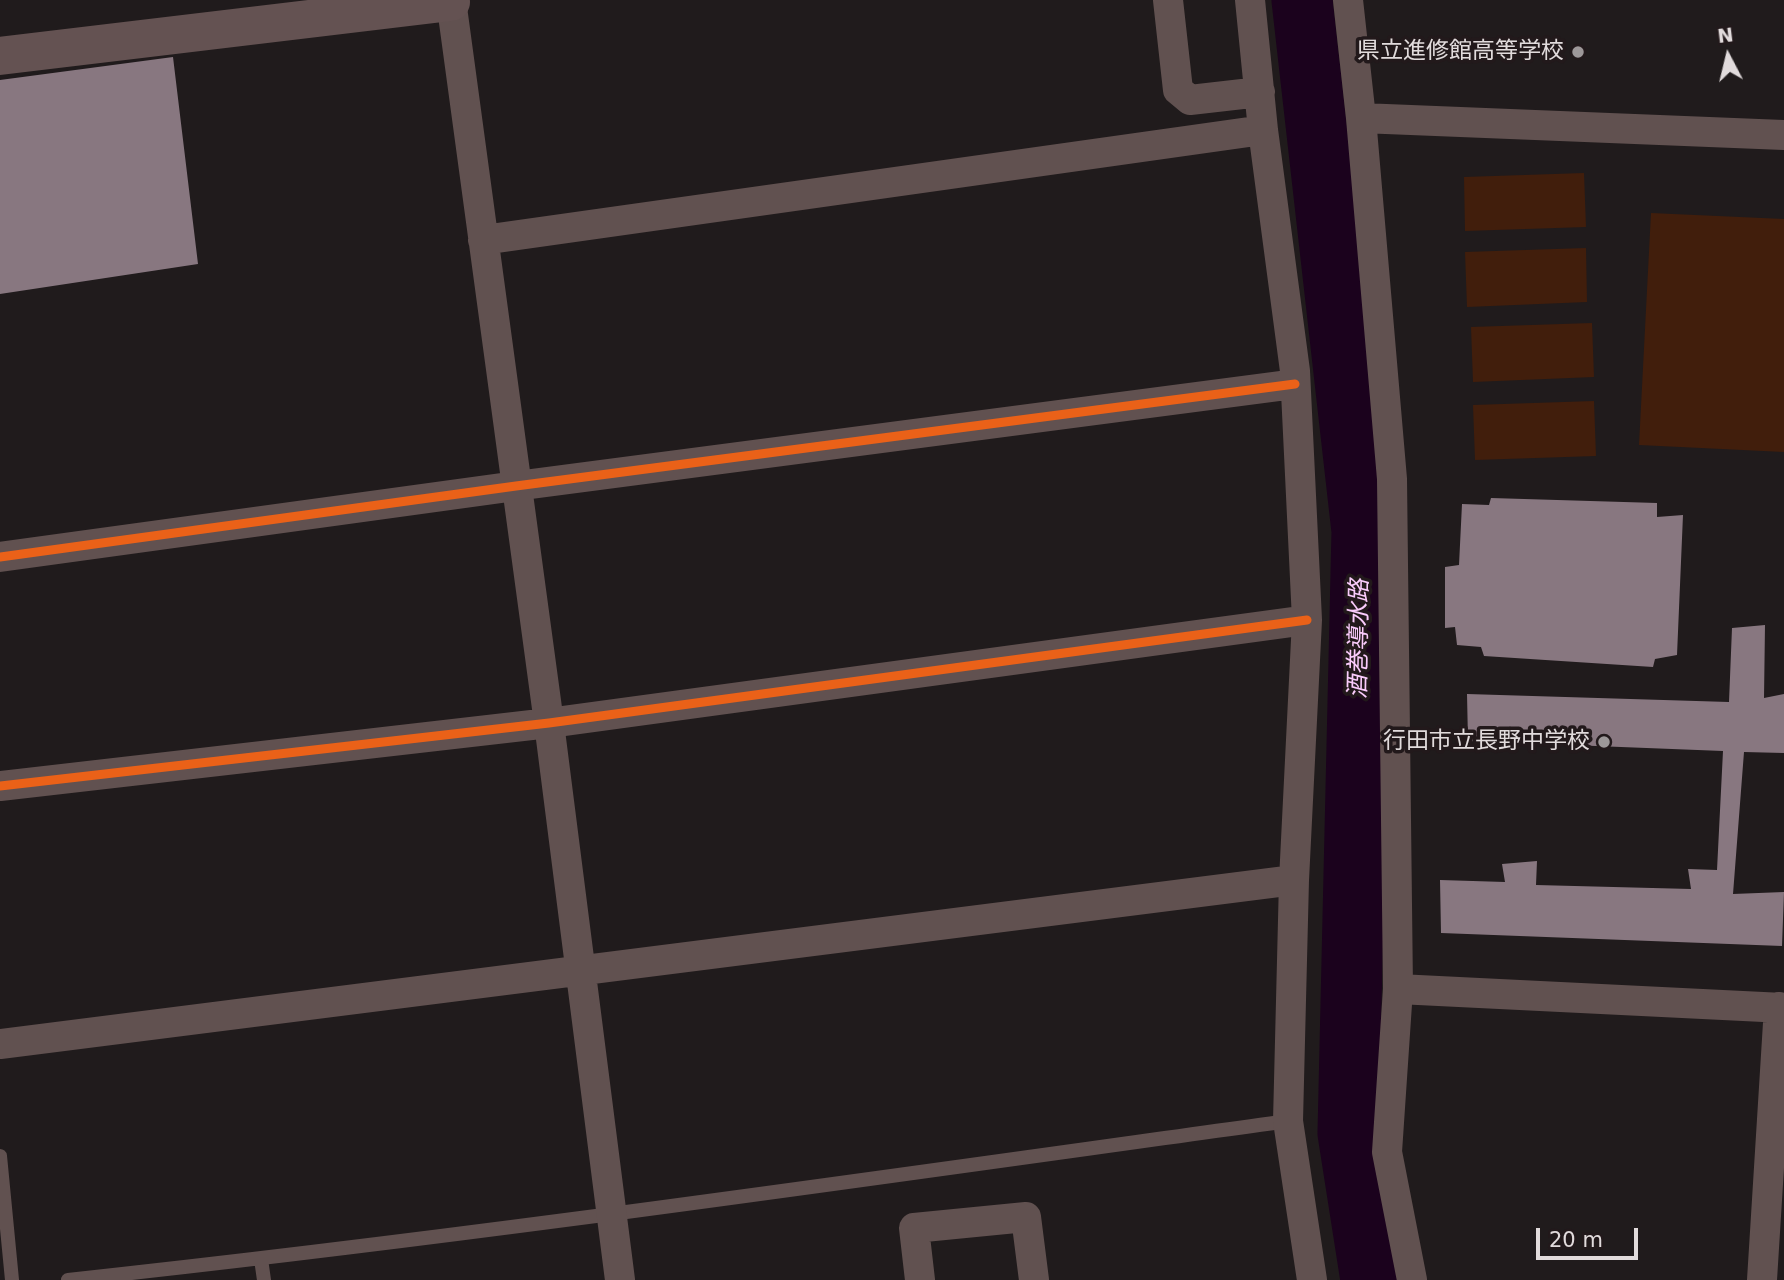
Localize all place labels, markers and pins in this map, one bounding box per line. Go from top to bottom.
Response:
place label: 県立進修館高等学校 [1357,38,1564,66]
marker: 県立進修館高等学校 [1570,44,1586,60]
place label: 行田市立長野中学校 [1383,728,1590,756]
marker: 行田市立長野中学校 [1596,734,1612,750]

